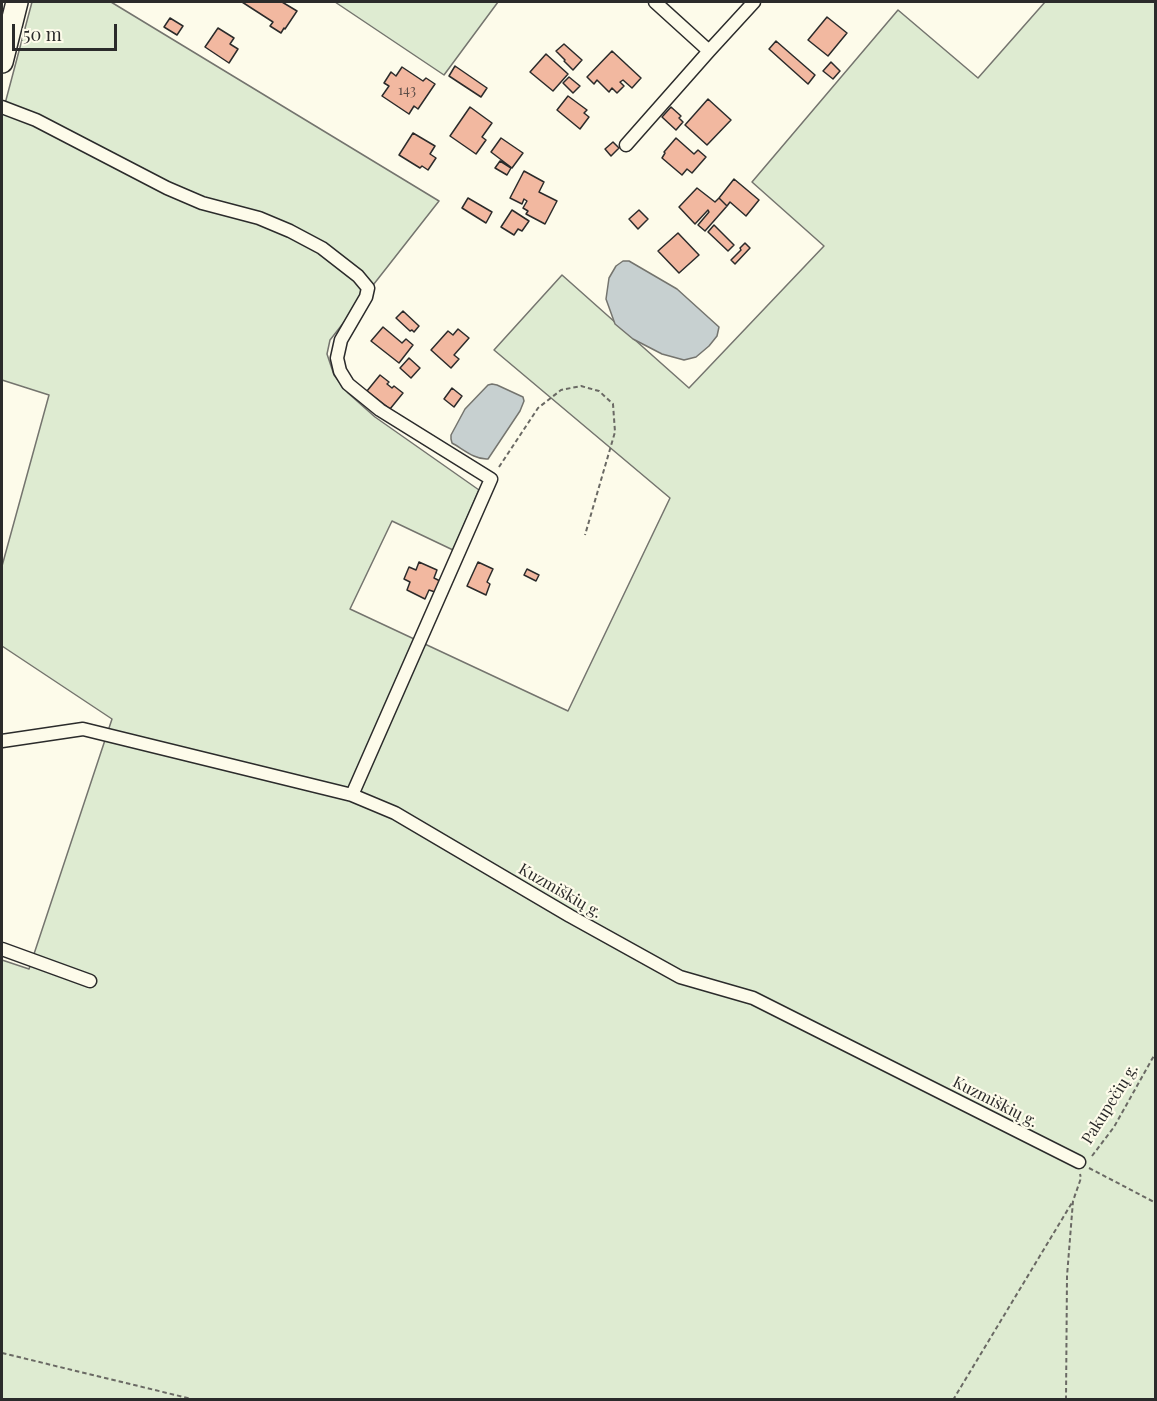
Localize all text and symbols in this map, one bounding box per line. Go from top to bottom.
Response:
scale bar [15,12,120,50]
text: 50 m [23,22,62,46]
house number: 143 [398,83,416,99]
street label: Kuzmiškių g. [515,860,605,922]
street label: Pakupečių g. [1078,1060,1142,1148]
street label: Kuzmiškių g. [949,1072,1041,1132]

